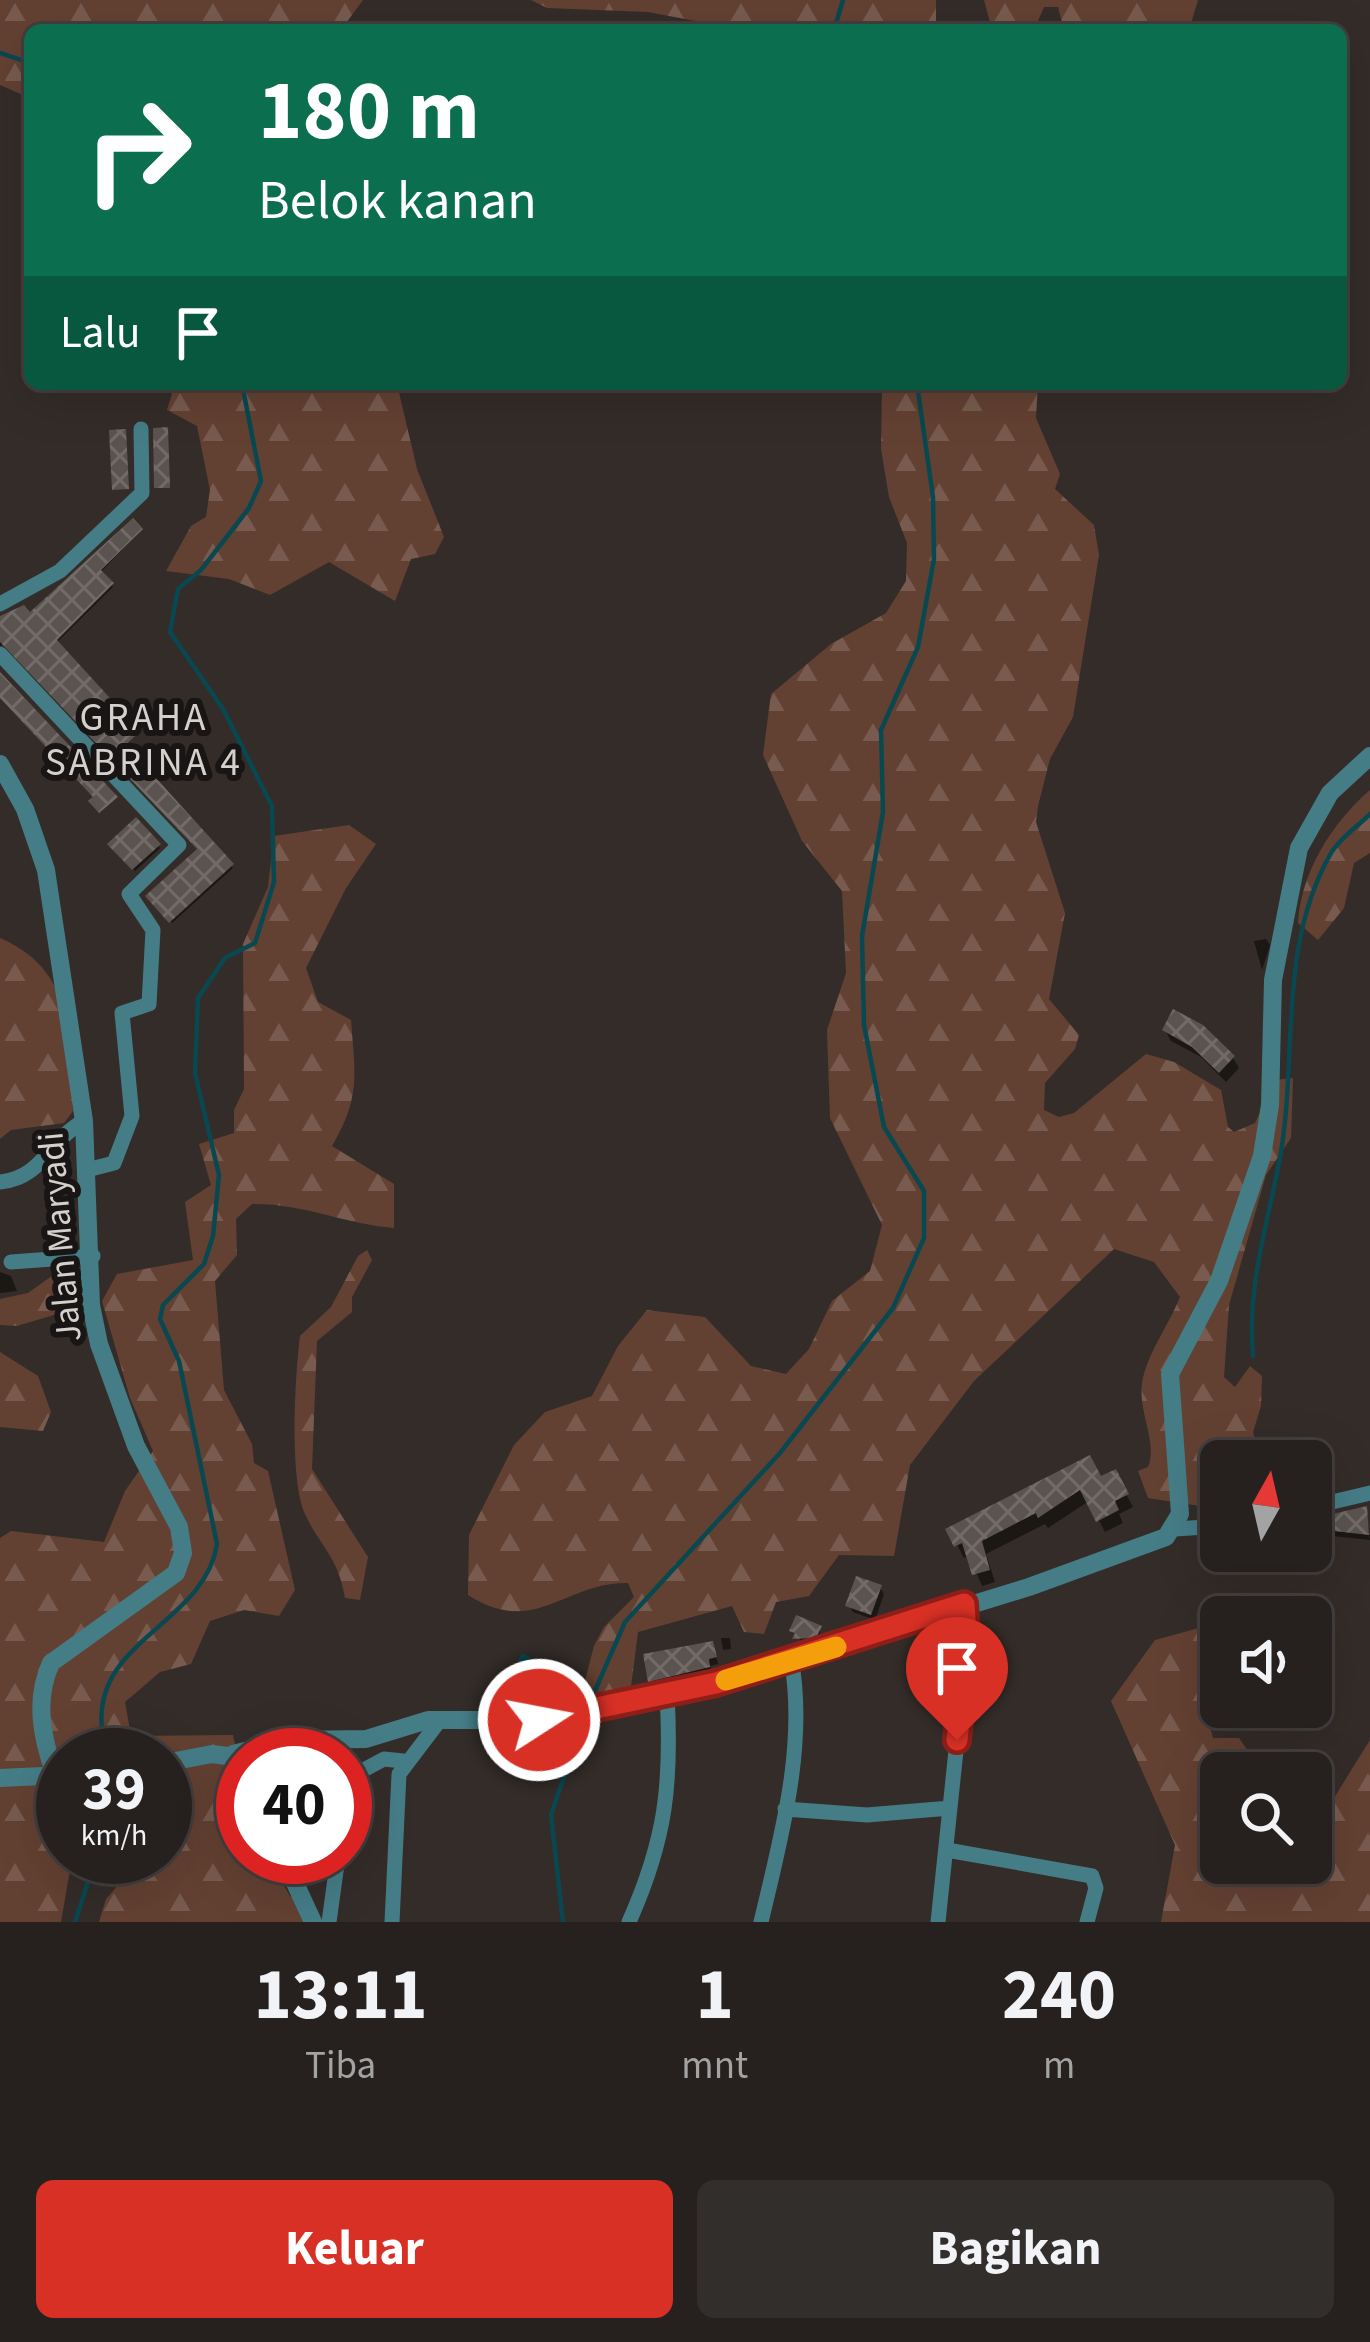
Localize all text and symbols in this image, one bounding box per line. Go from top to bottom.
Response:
text: 180 m [258,52,480,172]
icon: right [60,72,216,228]
text: Belok kanan [258,163,537,240]
icon: arrive [165,300,231,366]
text: Lalu [60,301,141,365]
district label: GRAHA SABRINA 4 [45,690,243,791]
street label: Jalan Maryadi [25,1130,95,1344]
north arrow [1200,1440,1332,1572]
map controls [1200,1440,1332,1884]
button: sound [1200,1596,1332,1728]
pin [906,1617,1008,1740]
icon: arrive [924,1635,990,1701]
position arrow [476,1657,602,1783]
speed limit sign: 40 [216,1728,372,1884]
text: 39 [82,1748,146,1833]
button: search [1200,1752,1332,1884]
text: km/h [81,1814,147,1857]
text: 13:11 [254,1944,428,2047]
text: 1 [696,1944,734,2047]
text: 240 [1002,1944,1116,2047]
text: Tiba [305,2038,376,2094]
text: mnt [681,2038,748,2094]
text: m [1043,2038,1075,2094]
button: Keluar [36,2180,673,2318]
button: Bagikan [697,2180,1334,2318]

